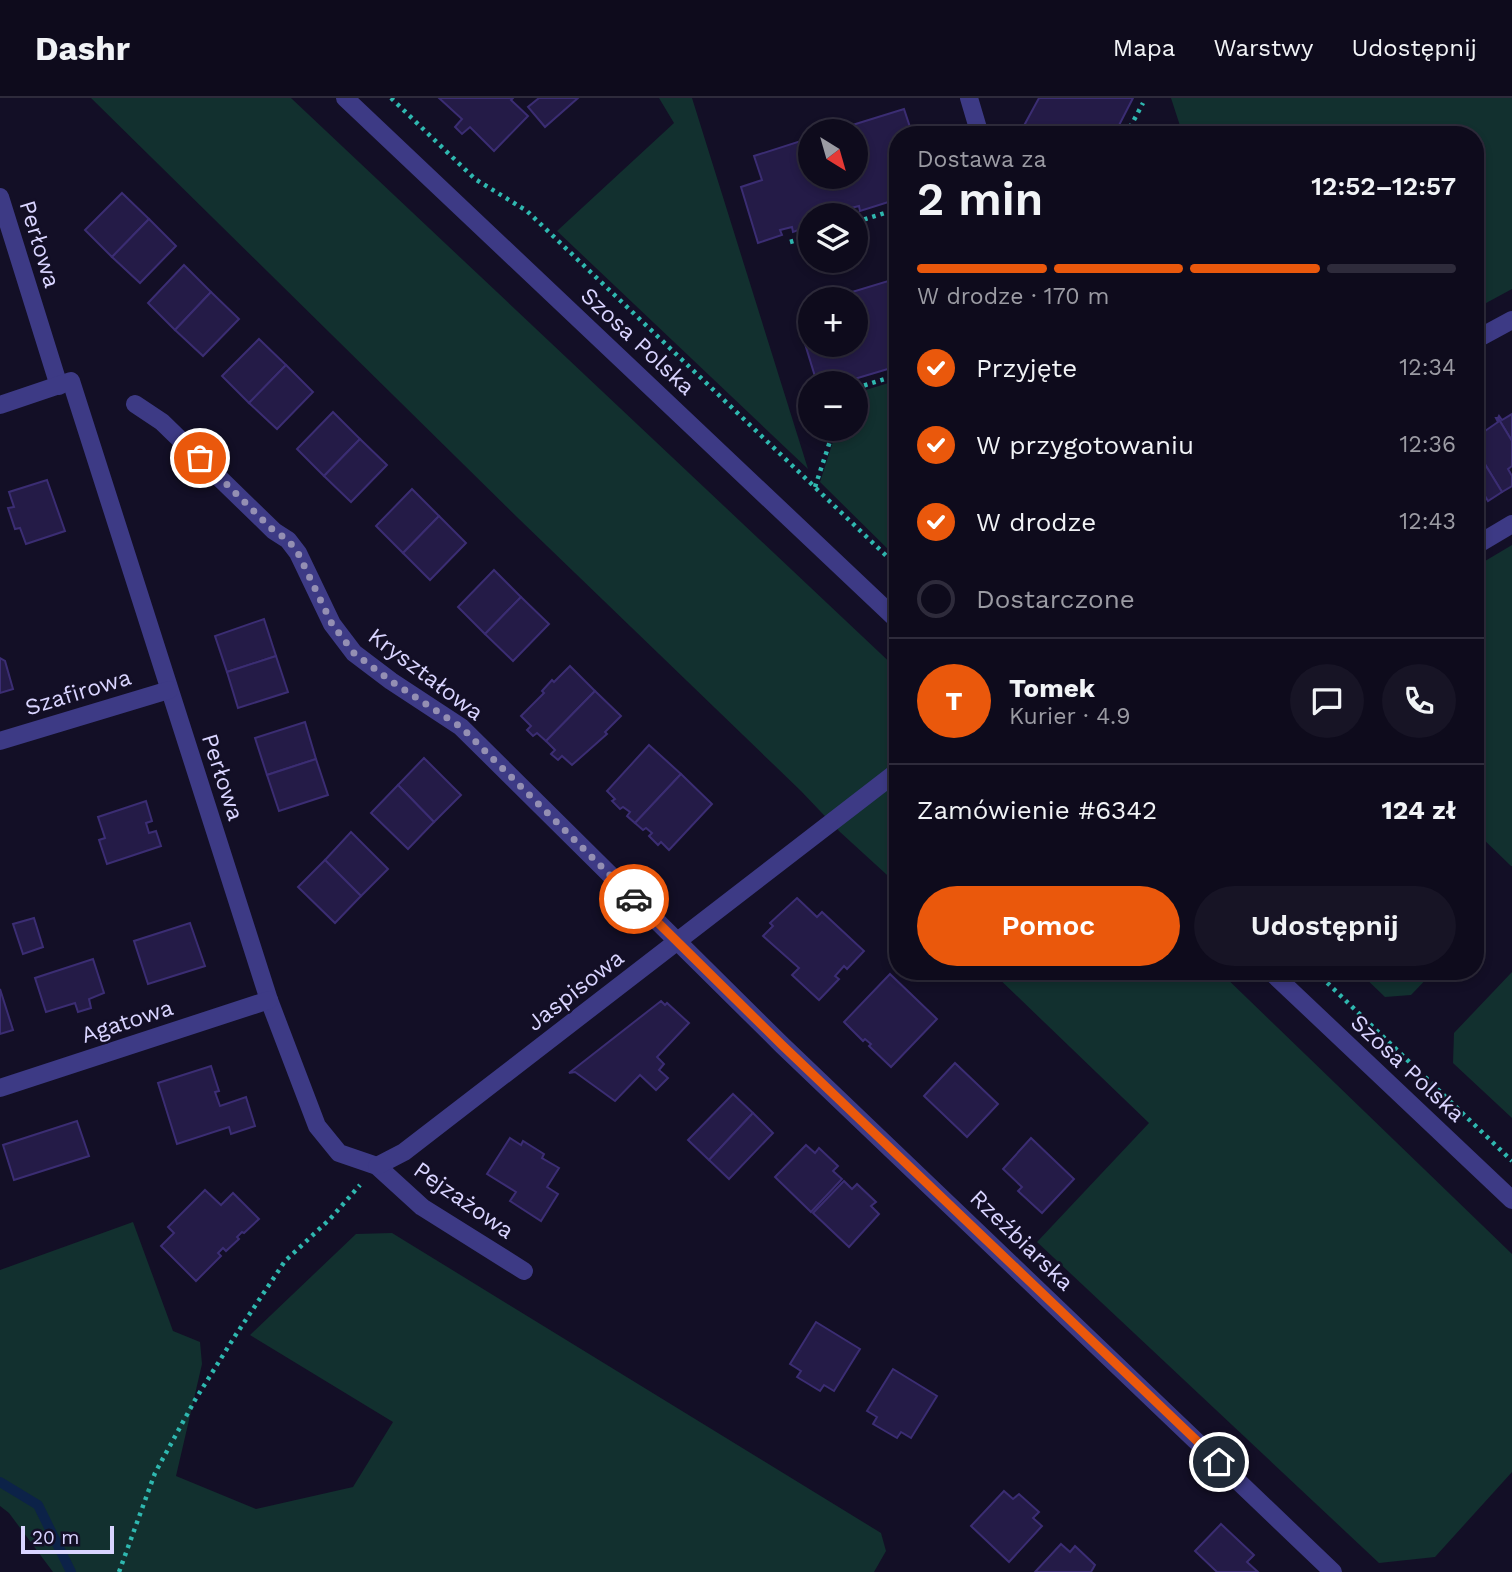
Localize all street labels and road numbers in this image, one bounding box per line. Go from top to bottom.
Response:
street label: Perłowa [13,197,66,291]
street label: Szosa Polska [575,282,700,401]
street label: Kryształowa [363,622,489,726]
street label: Szafirowa [22,664,134,721]
street label: Perłowa [196,730,249,824]
street label: Jaspisowa [521,944,629,1037]
street label: Agatowa [78,994,177,1049]
street label: Szosa Polska [1345,1009,1470,1128]
street label: Pejzażowa [408,1156,519,1245]
street label: Rzeźbiarska [964,1184,1079,1296]

